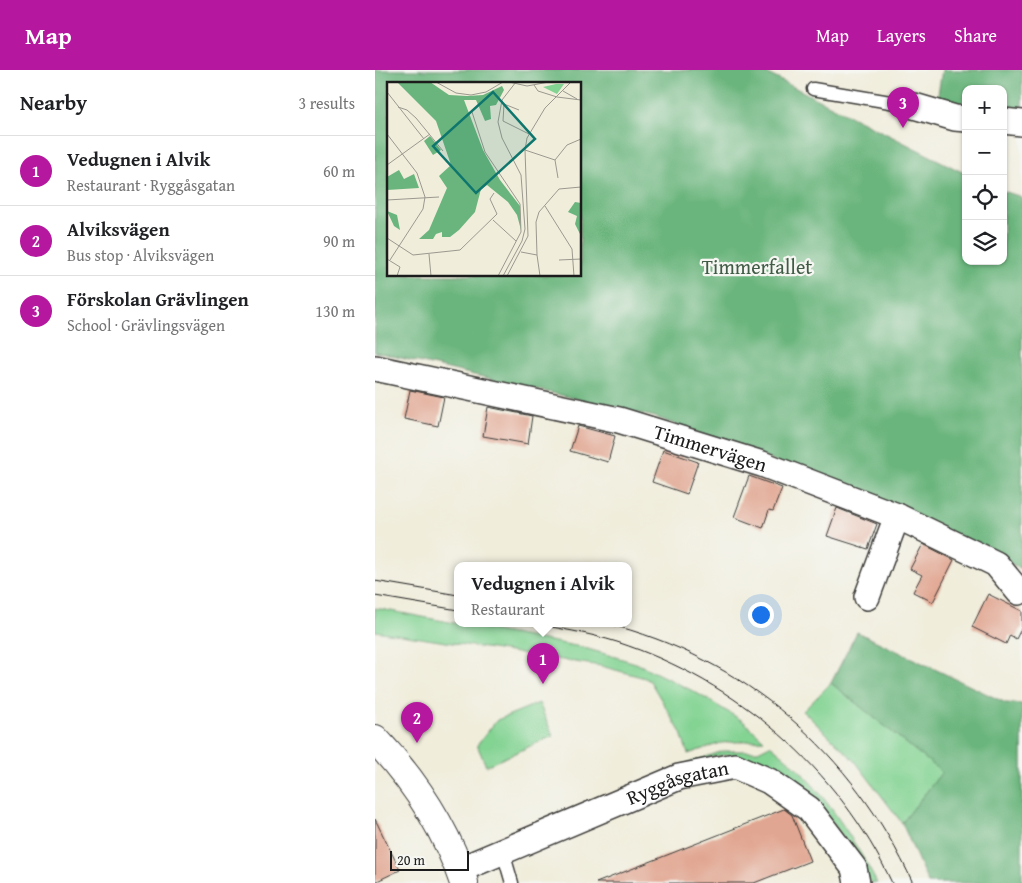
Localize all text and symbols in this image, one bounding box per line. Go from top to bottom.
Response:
text: Map [25,18,72,53]
text: Map [816,22,849,49]
text: Layers [877,22,926,49]
text: Share [954,22,997,49]
inset map [387,82,581,276]
map controls [962,85,1007,265]
button: + [962,85,1007,130]
text: Nearby [20,87,87,118]
pin: 3 [887,87,919,128]
text: 3 results [298,91,355,115]
button: − [962,130,1007,175]
text: Vedugnen i Alvik [67,145,210,173]
text: 1 [32,159,40,183]
text: 60 m [323,159,355,183]
text: Restaurant · Ryggåsgatan [67,173,235,197]
button: locate [962,175,1007,220]
text: Alviksvägen [67,215,170,243]
button: layers [962,220,1007,265]
text: 2 [32,229,40,253]
text: 90 m [323,229,355,253]
text: Bus stop · Alviksvägen [67,243,214,267]
park label: Timmerfallet [702,252,812,281]
text: Förskolan Grävlingen [67,285,249,313]
text: 3 [32,299,40,323]
text: 130 m [315,299,355,323]
text: School · Grävlingsvägen [67,313,225,337]
street label: Timmervägen [650,417,771,479]
popup [454,562,632,627]
text: Vedugnen i Alvik [471,569,615,597]
text: Restaurant [471,597,545,621]
your location [748,602,774,628]
pin: 1 [527,643,559,684]
pin: 2 [401,702,433,743]
street label: Ryggåsgatan [622,753,731,812]
scale bar [390,848,469,871]
text: 20 m [397,850,425,870]

